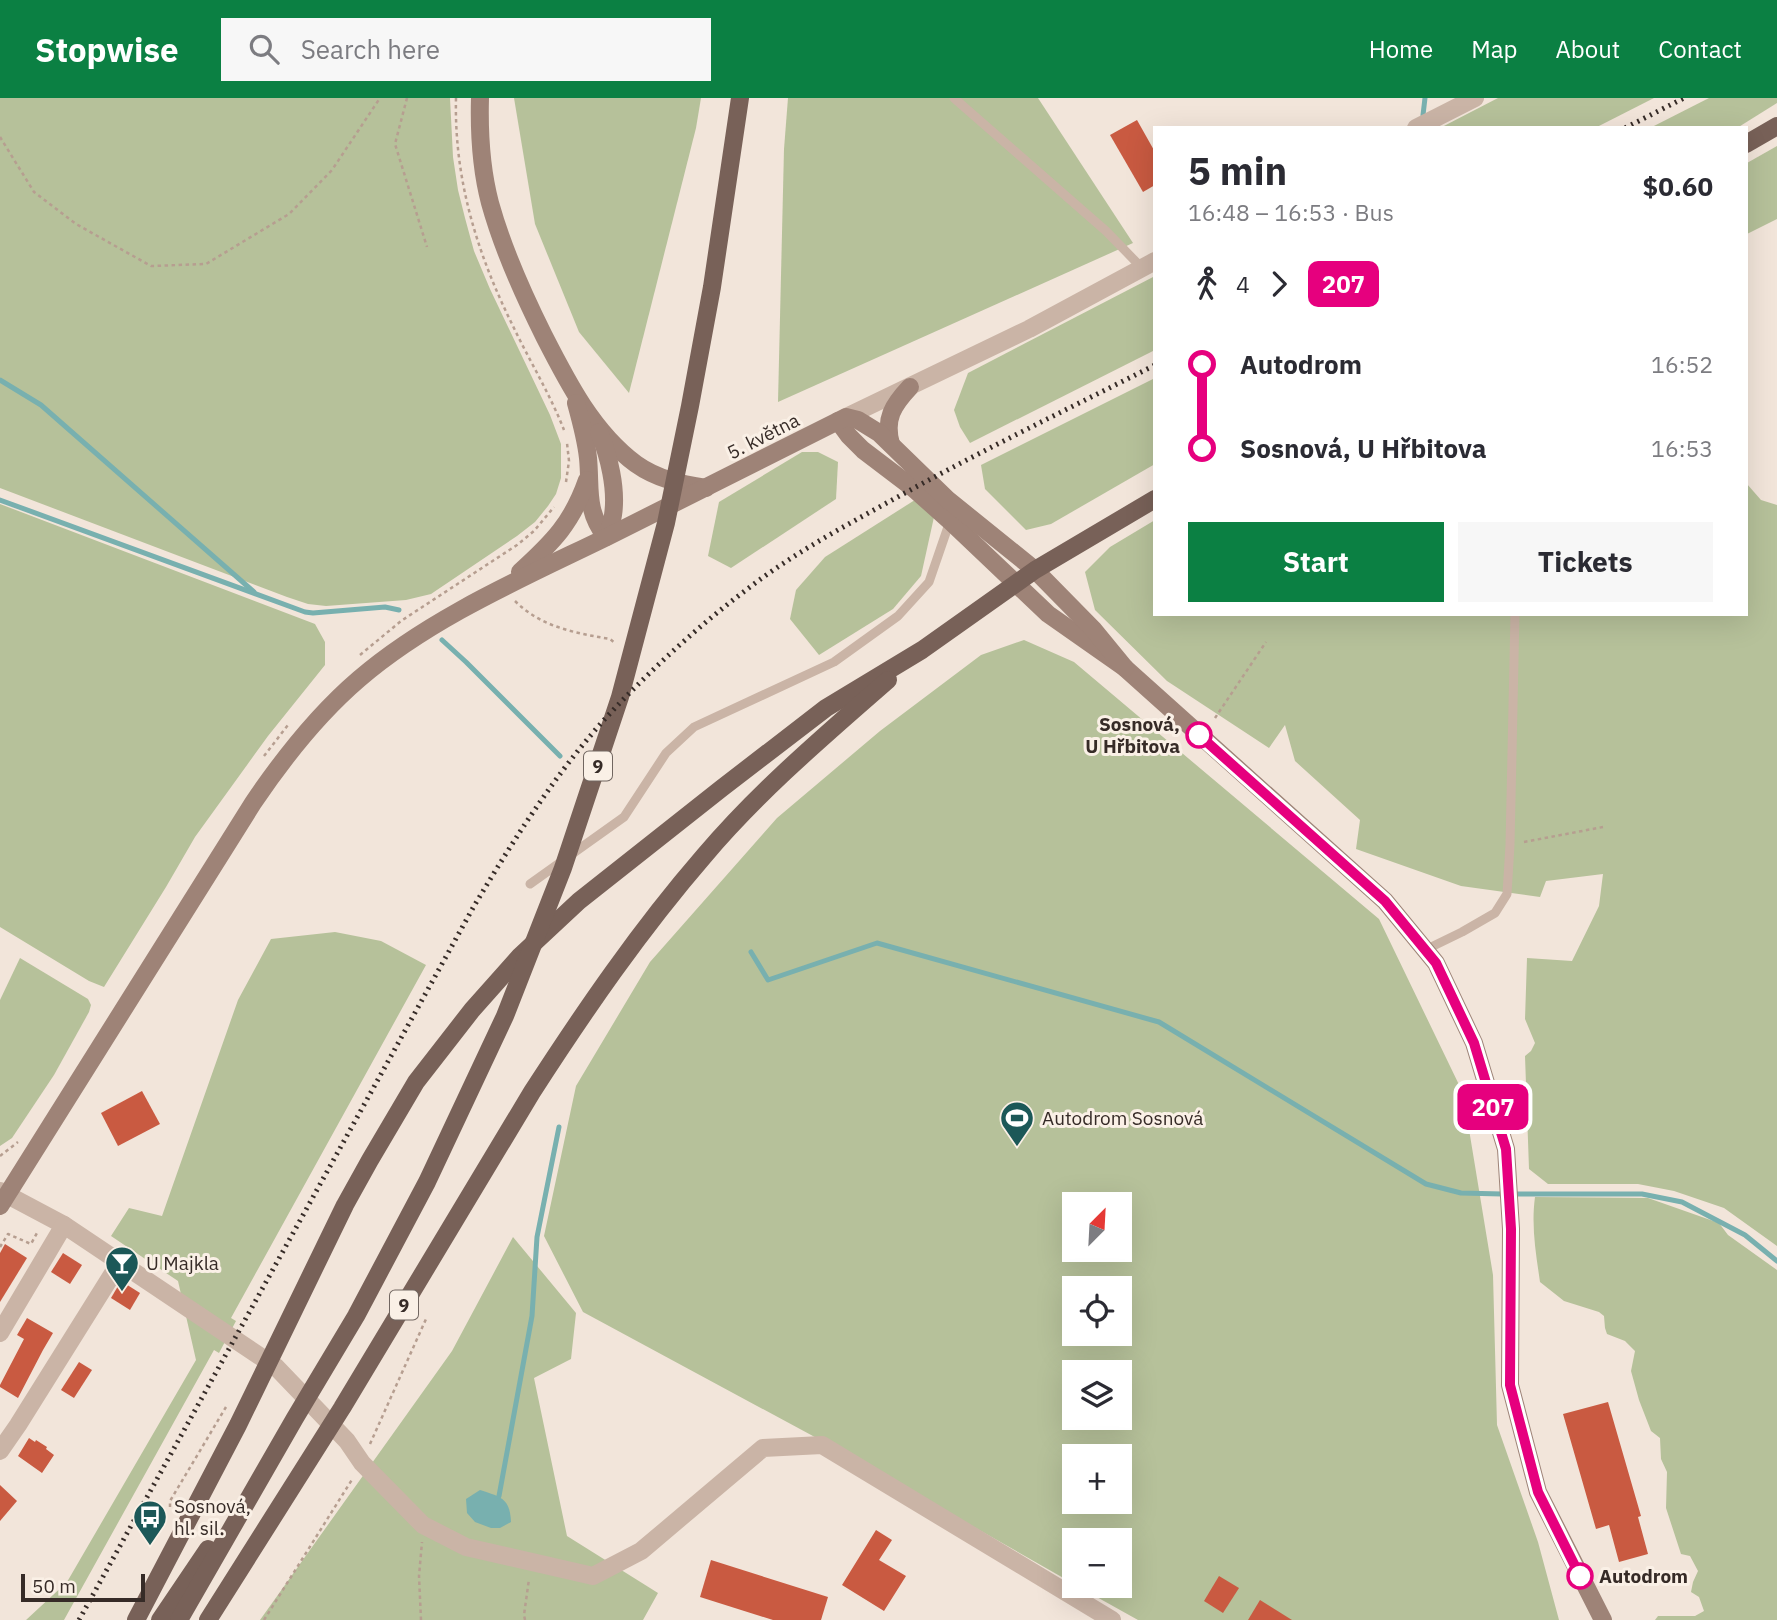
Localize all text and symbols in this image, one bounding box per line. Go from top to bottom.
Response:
search box [221,18,711,81]
text: Stopwise [35,28,179,71]
icon: search [245,30,283,68]
text: Search here [301,32,440,66]
text: Home [1369,33,1433,65]
text: Map [1471,33,1517,65]
text: About [1555,33,1620,65]
text: Contact [1658,33,1742,65]
text: 5 min [1188,146,1287,195]
text: $0.60 [1643,169,1713,203]
text: 16:48 – 16:53 · Bus [1188,197,1394,227]
icon: walk [1188,265,1226,303]
icon: forward [1260,265,1298,303]
text: 207 [1322,268,1365,300]
text: 4 [1236,269,1250,299]
text: Autodrom [1240,347,1362,381]
text: 16:52 [1651,349,1713,379]
street label: 5. května [723,408,803,464]
text: Sosnová, U Hřbitova [1240,431,1487,465]
text: 16:53 [1651,433,1713,463]
button: Start [1188,522,1444,602]
button: Tickets [1458,522,1713,602]
place label: Sosnová, U Hřbitova [1085,712,1180,758]
marker: Sosnová, U Hřbitova [1186,722,1212,748]
road number: 9 [584,752,612,780]
line badge: 207 [1453,1084,1533,1130]
text: 207 [1471,1091,1515,1123]
sports icon: Autodrom Sosnová [998,1099,1036,1148]
place label: Autodrom Sosnová [1042,1106,1203,1130]
north arrow [1062,1192,1132,1262]
map controls [1062,1192,1132,1598]
bar icon: U Majkla [103,1244,141,1293]
place label: U Majkla [146,1251,219,1275]
button: locate [1062,1276,1132,1346]
road number: 9 [390,1290,418,1320]
button: layers [1062,1360,1132,1430]
button: + [1062,1444,1132,1514]
place label: Sosnová, hl. sil. [174,1494,251,1540]
bus stop icon: Sosnová, hl. sil. [131,1498,169,1547]
button: − [1062,1528,1132,1598]
marker: Autodrom [1567,1563,1593,1589]
place label: Autodrom [1599,1564,1688,1588]
scale bar [21,1571,145,1603]
text: 50 m [32,1574,76,1598]

